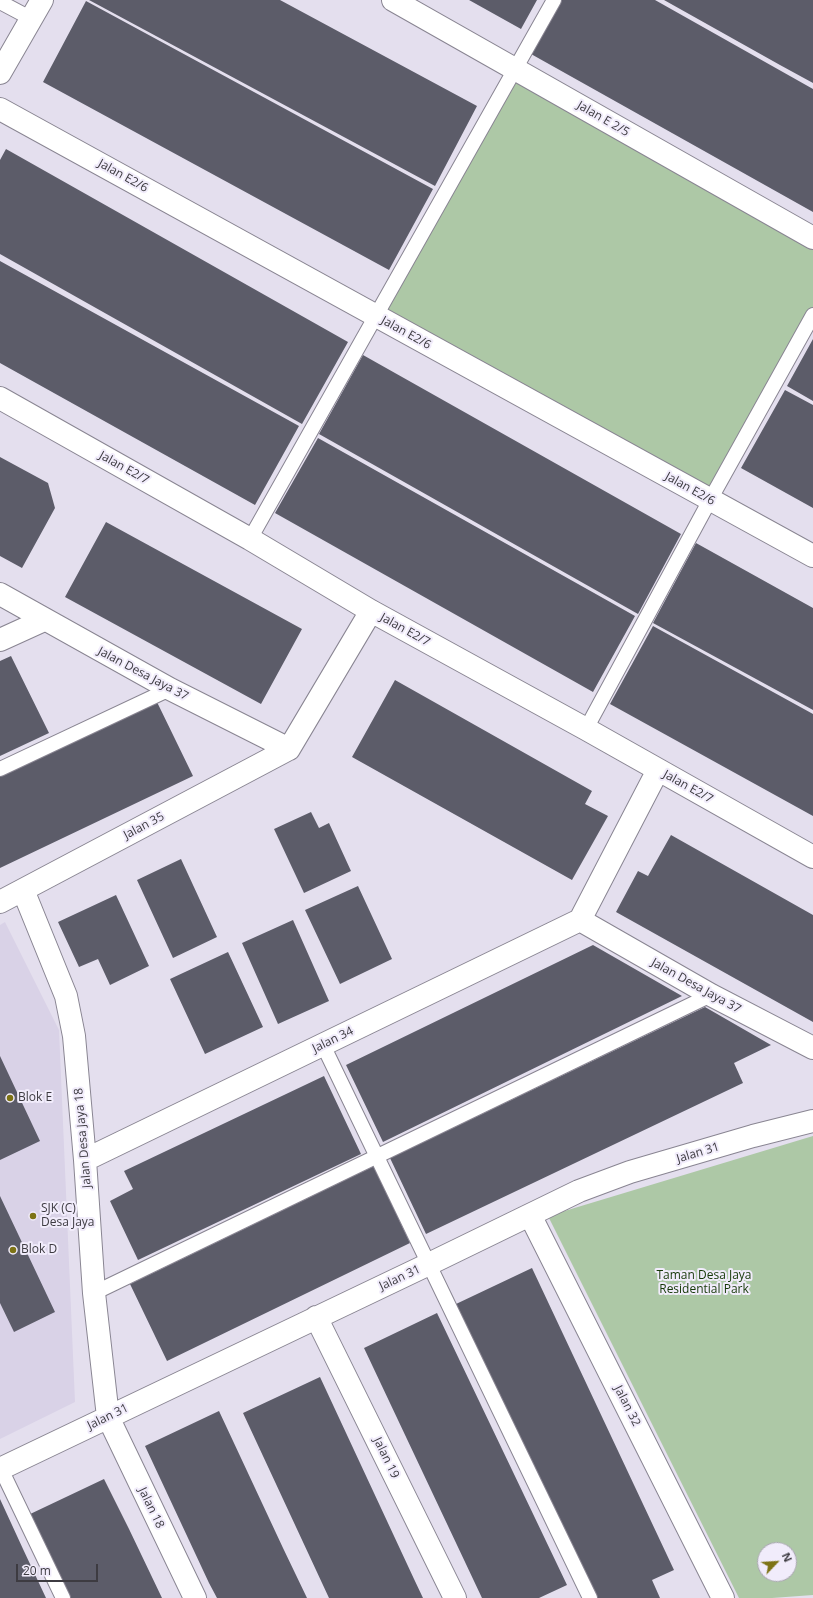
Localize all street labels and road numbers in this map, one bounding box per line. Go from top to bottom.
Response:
street label: Jalan E 2/5 [574,98,632,140]
street label: Jalan E2/6 [96,156,150,196]
street label: Jalan E2/6 [379,313,433,353]
street label: Jalan E2/7 [97,448,151,488]
street label: Jalan E2/6 [663,469,717,509]
street label: Jalan E2/7 [378,610,432,650]
street label: Jalan Desa Jaya 37 [95,644,191,704]
street label: Jalan E2/7 [661,767,715,807]
street label: Jalan 35 [121,809,167,843]
street label: Jalan Desa Jaya 37 [649,955,743,1017]
street label: Jalan 34 [310,1024,356,1056]
street label: Jalan Desa Jaya 18 [71,1087,95,1189]
street label: Jalan 31 [675,1140,721,1166]
street label: Jalan 31 [377,1262,423,1294]
street label: Jalan 32 [611,1383,643,1429]
street label: Jalan 31 [85,1401,131,1433]
street label: Jalan 19 [370,1435,402,1481]
street label: Jalan 18 [135,1485,167,1531]

